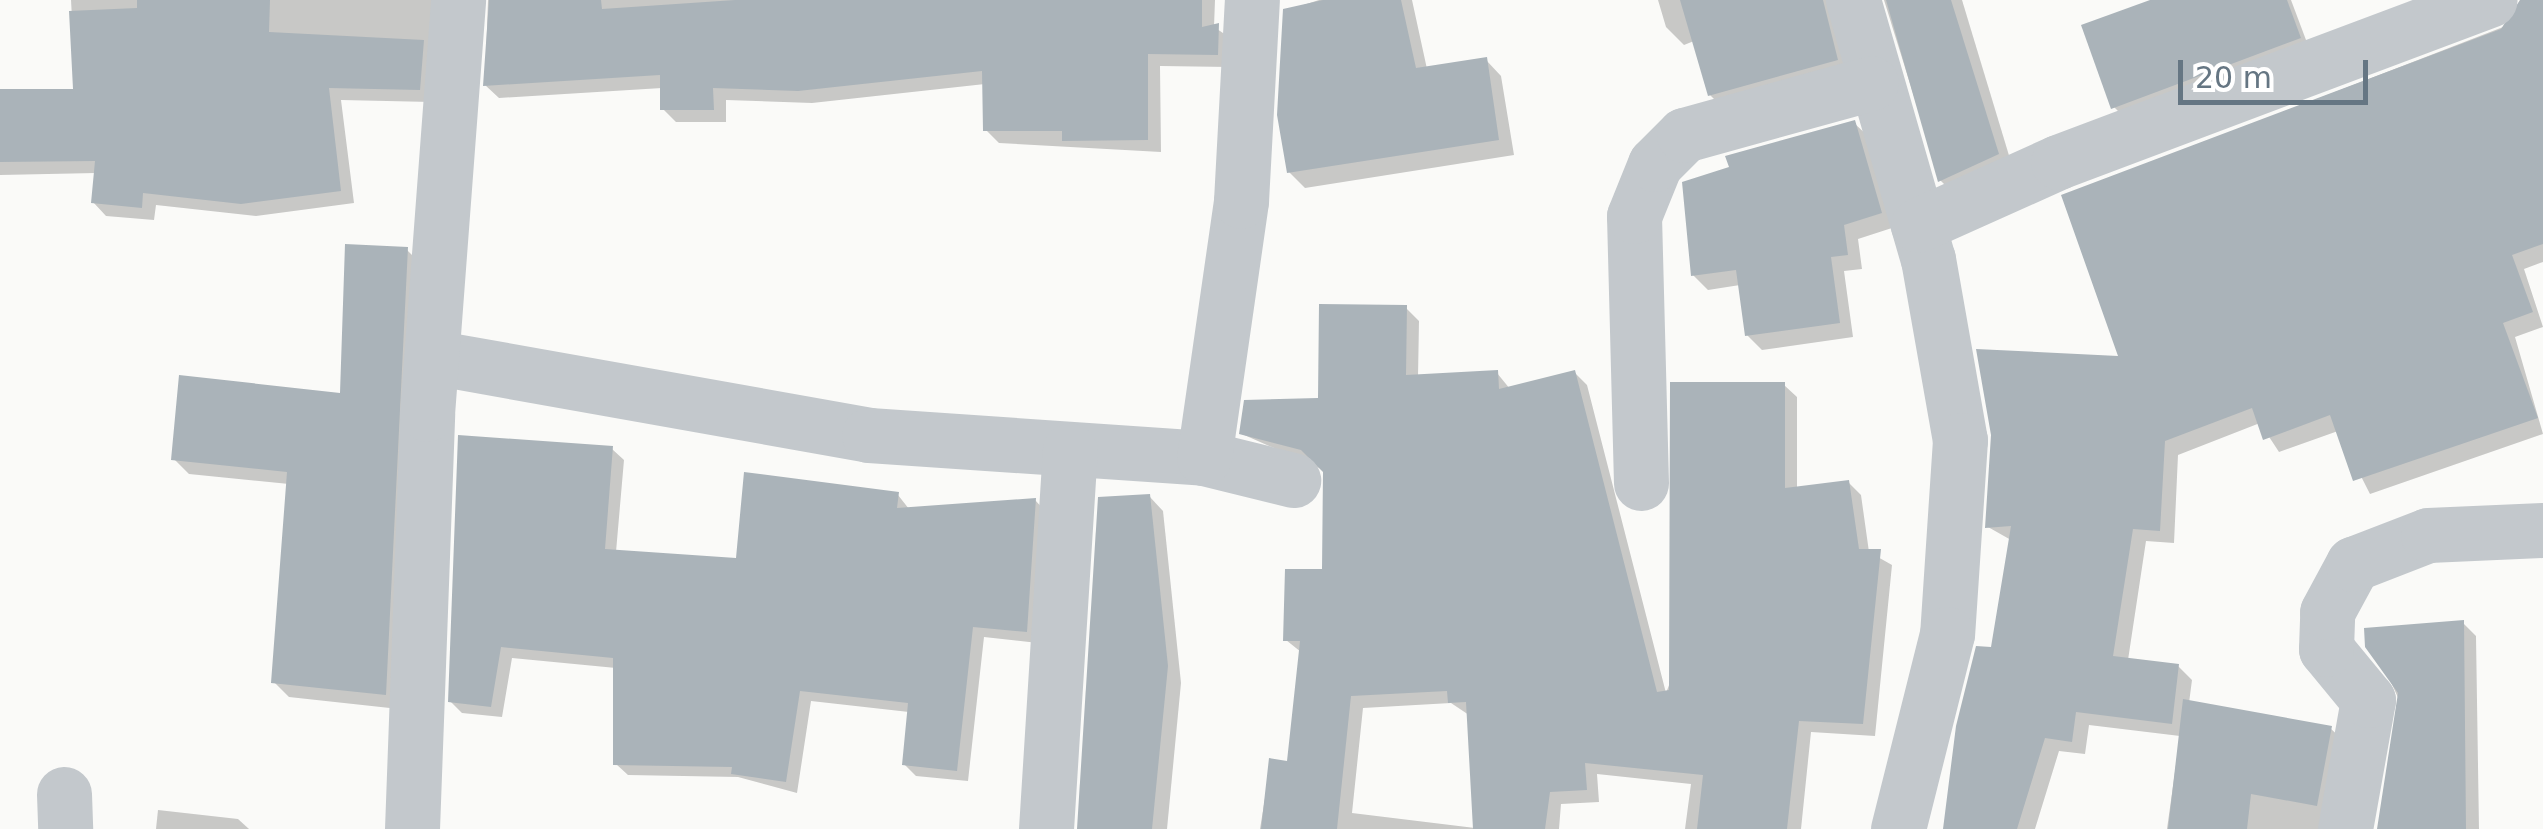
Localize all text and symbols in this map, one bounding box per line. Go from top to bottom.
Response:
scale bar [2183,40,2373,102]
text: 20 m [2195,60,2272,95]

